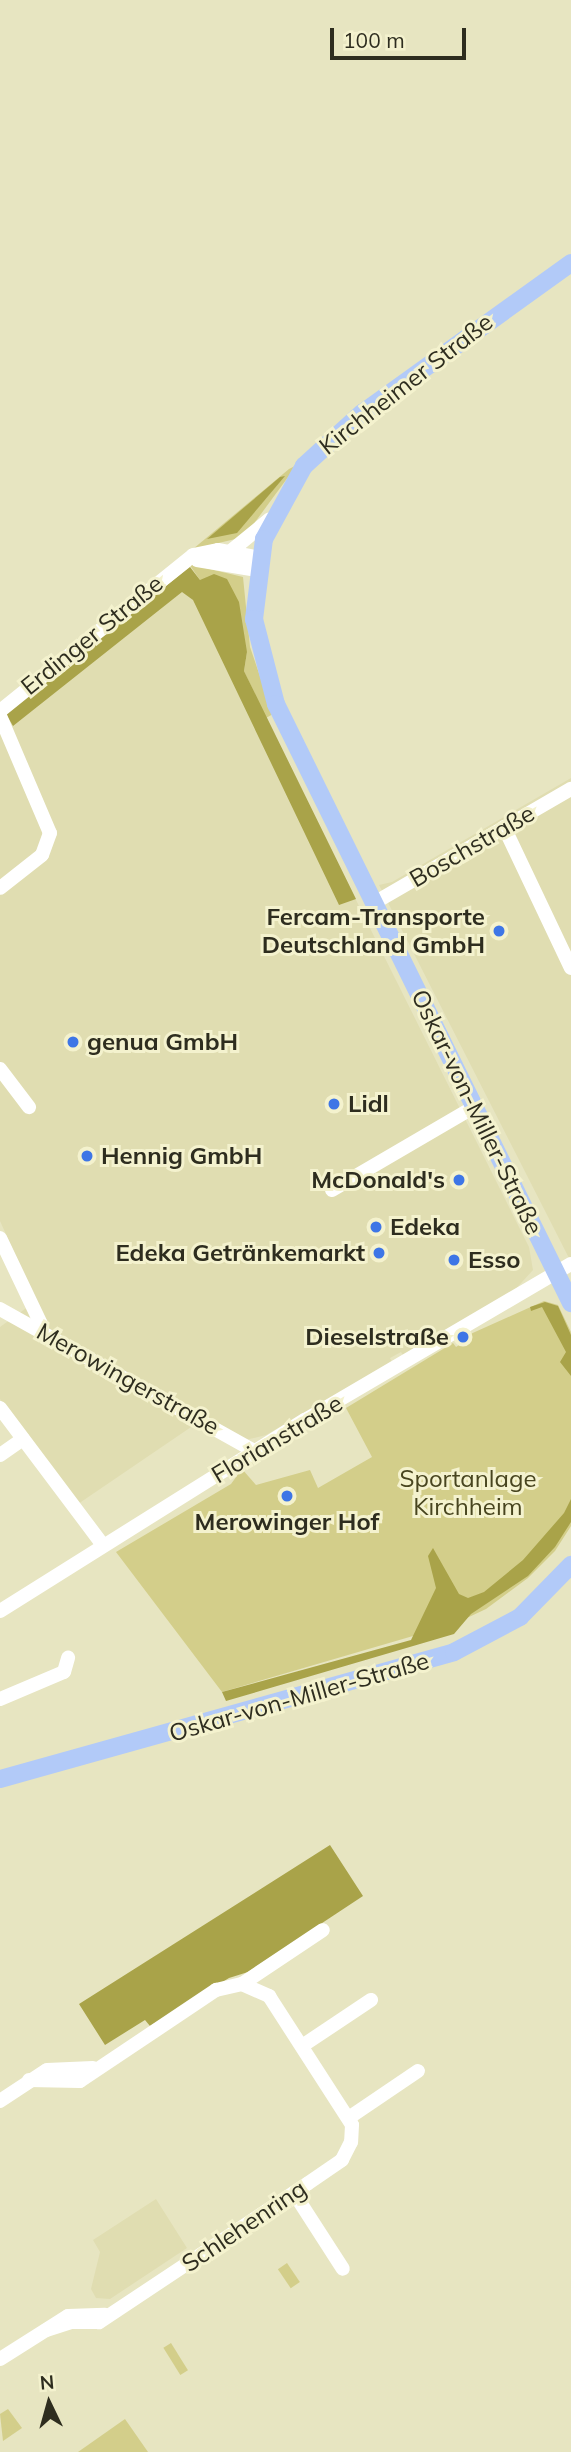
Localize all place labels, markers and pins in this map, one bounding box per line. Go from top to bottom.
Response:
place label: Fercam-Transporte Deutschland GmbH [262,903,485,959]
marker: Fercam-Transporte Deutschland GmbH [491,923,507,939]
place label: genua GmbH [87,1028,238,1056]
marker: genua GmbH [65,1034,81,1050]
place label: Lidl [348,1090,389,1118]
marker: Lidl [326,1096,342,1112]
place label: Hennig GmbH [101,1142,262,1170]
marker: Hennig GmbH [79,1148,95,1164]
place label: McDonald's [311,1166,445,1194]
marker: McDonald's [451,1172,467,1188]
place label: Edeka [390,1213,460,1241]
marker: Edeka [368,1219,384,1235]
place label: Edeka Getränkemarkt [115,1239,365,1267]
marker: Edeka Getränkemarkt [371,1245,387,1261]
place label: Esso [468,1246,520,1274]
marker: Esso [446,1252,462,1268]
place label: Dieselstraße [305,1323,449,1351]
marker: Dieselstraße [455,1329,471,1345]
marker: Merowinger Hof [279,1488,295,1504]
place label: Merowinger Hof [195,1508,379,1536]

